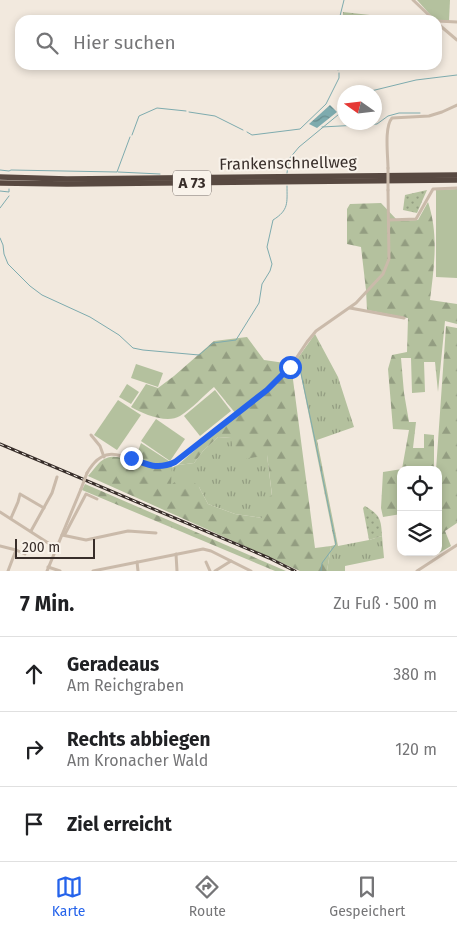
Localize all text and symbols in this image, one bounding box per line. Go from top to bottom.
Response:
search box [15,15,442,70]
icon: search [33,29,61,57]
text: Hier suchen [73,31,176,54]
north arrow [337,85,382,130]
street label: Frankenschnellweg [219,152,358,174]
road number: A 73 [173,170,211,196]
route start [279,356,302,379]
route end [120,447,143,470]
map controls [397,466,442,556]
button: locate [397,466,442,511]
button: layers [397,511,442,556]
scale bar [15,536,95,559]
text: 200 m [22,539,60,556]
text: 7 Min. [20,591,74,617]
text: Zu Fuß · 500 m [333,594,437,613]
text: Geradeaus [67,653,159,676]
icon: ahead [20,660,48,688]
text: 380 m [393,665,437,684]
text: Am Reichgraben [67,676,184,695]
text: Rechts abbiegen [67,728,210,751]
icon: right [20,735,48,763]
text: 120 m [395,740,437,759]
text: Am Kronacher Wald [67,751,208,770]
icon: arrive [20,810,48,838]
text: Ziel erreicht [67,813,172,836]
tab: Karte [52,873,85,920]
tab: Route [189,873,226,920]
tab: Gespeichert [329,873,405,920]

